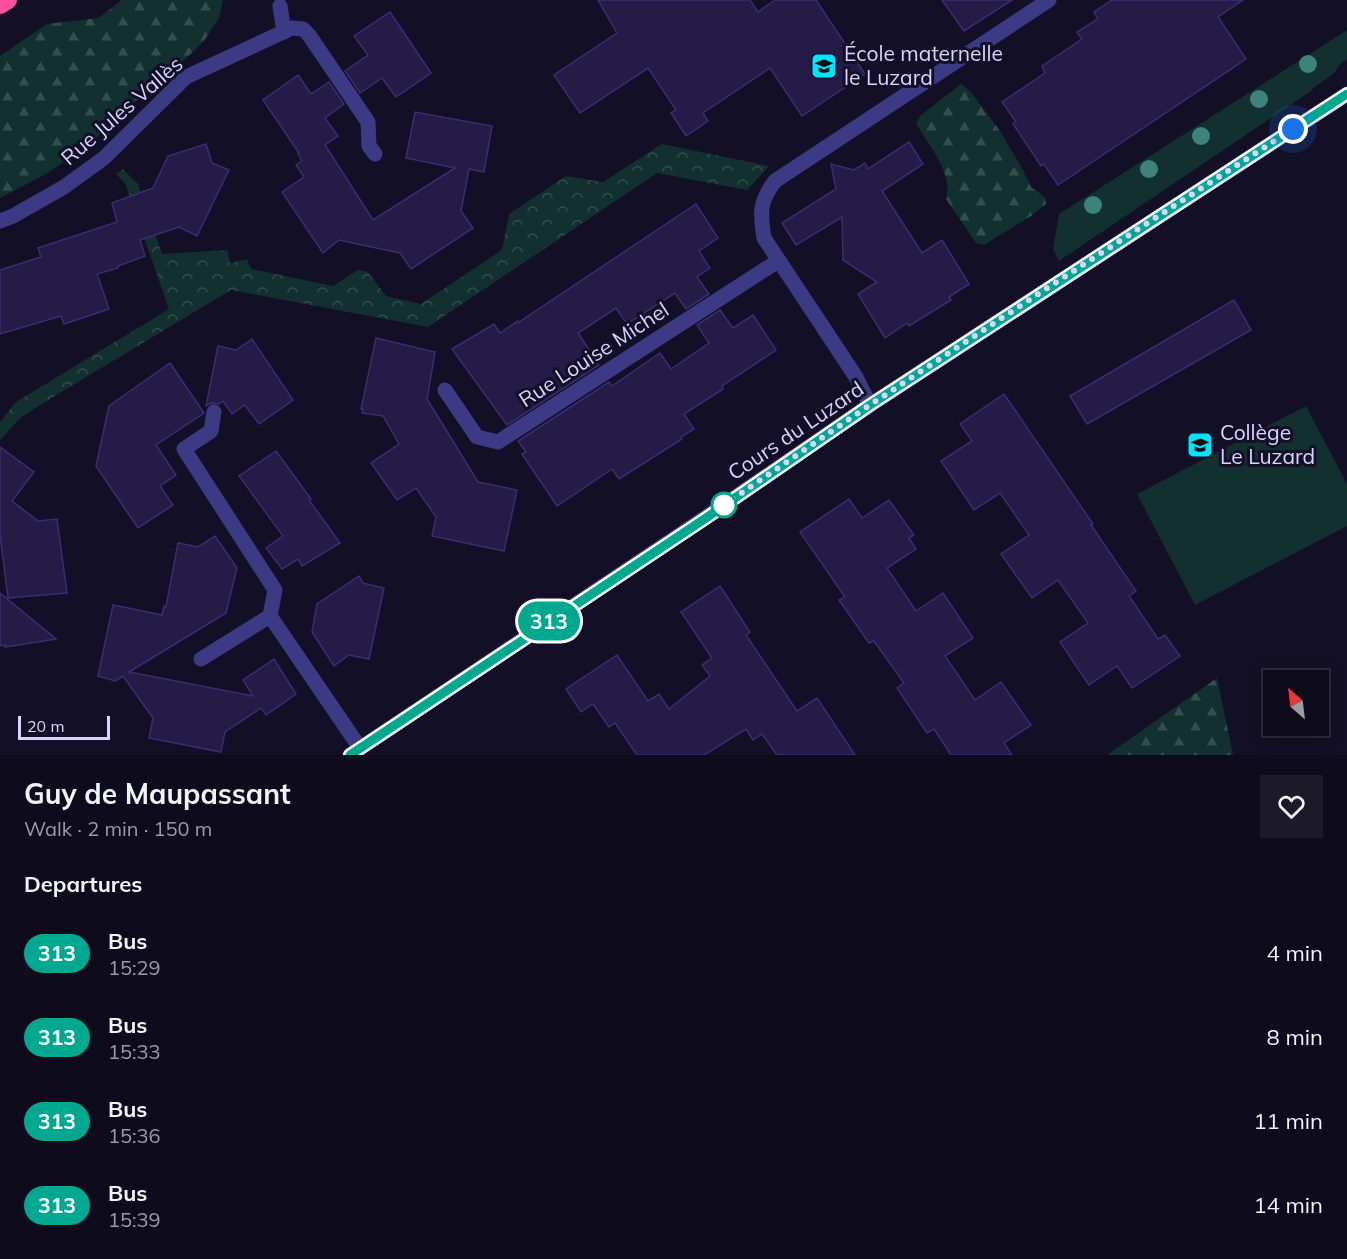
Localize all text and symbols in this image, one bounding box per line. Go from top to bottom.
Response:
place label: École maternelle le Luzard [844,40,1003,90]
street label: Rue Jules Vallès [55,50,188,170]
school or university icon: École maternelle le Luzard [809,51,839,81]
your location [1278,114,1308,144]
street label: Rue Louise Michel [514,296,673,412]
street label: Cours du Luzard [723,375,868,485]
place label: Collège Le Luzard [1220,419,1315,469]
school or university icon: Collège Le Luzard [1185,430,1215,460]
unlabelled marker [711,492,737,518]
line badge: 313 [514,602,584,640]
text: 313 [530,608,568,634]
north arrow [1263,670,1329,736]
map controls [1263,670,1329,736]
scale bar [18,713,110,740]
text: 20 m [27,716,64,736]
button: heart [1260,775,1323,838]
text: Guy de Maupassant [24,776,291,811]
text: Walk · 2 min · 150 m [24,816,212,841]
text: Departures [24,870,142,898]
text: Bus [108,927,147,955]
text: 4 min [1267,939,1323,967]
text: 313 [38,940,76,966]
text: 15:29 [108,955,161,980]
text: Bus [108,1011,147,1039]
text: 8 min [1267,1023,1323,1051]
text: 313 [38,1024,76,1050]
text: 15:33 [108,1039,161,1064]
text: Bus [108,1095,147,1123]
text: 11 min [1253,1107,1323,1135]
text: 313 [38,1108,76,1134]
text: 15:36 [108,1123,161,1148]
text: Bus [108,1179,147,1207]
text: 14 min [1253,1191,1323,1219]
text: 313 [38,1192,76,1218]
text: 15:39 [108,1207,161,1232]

